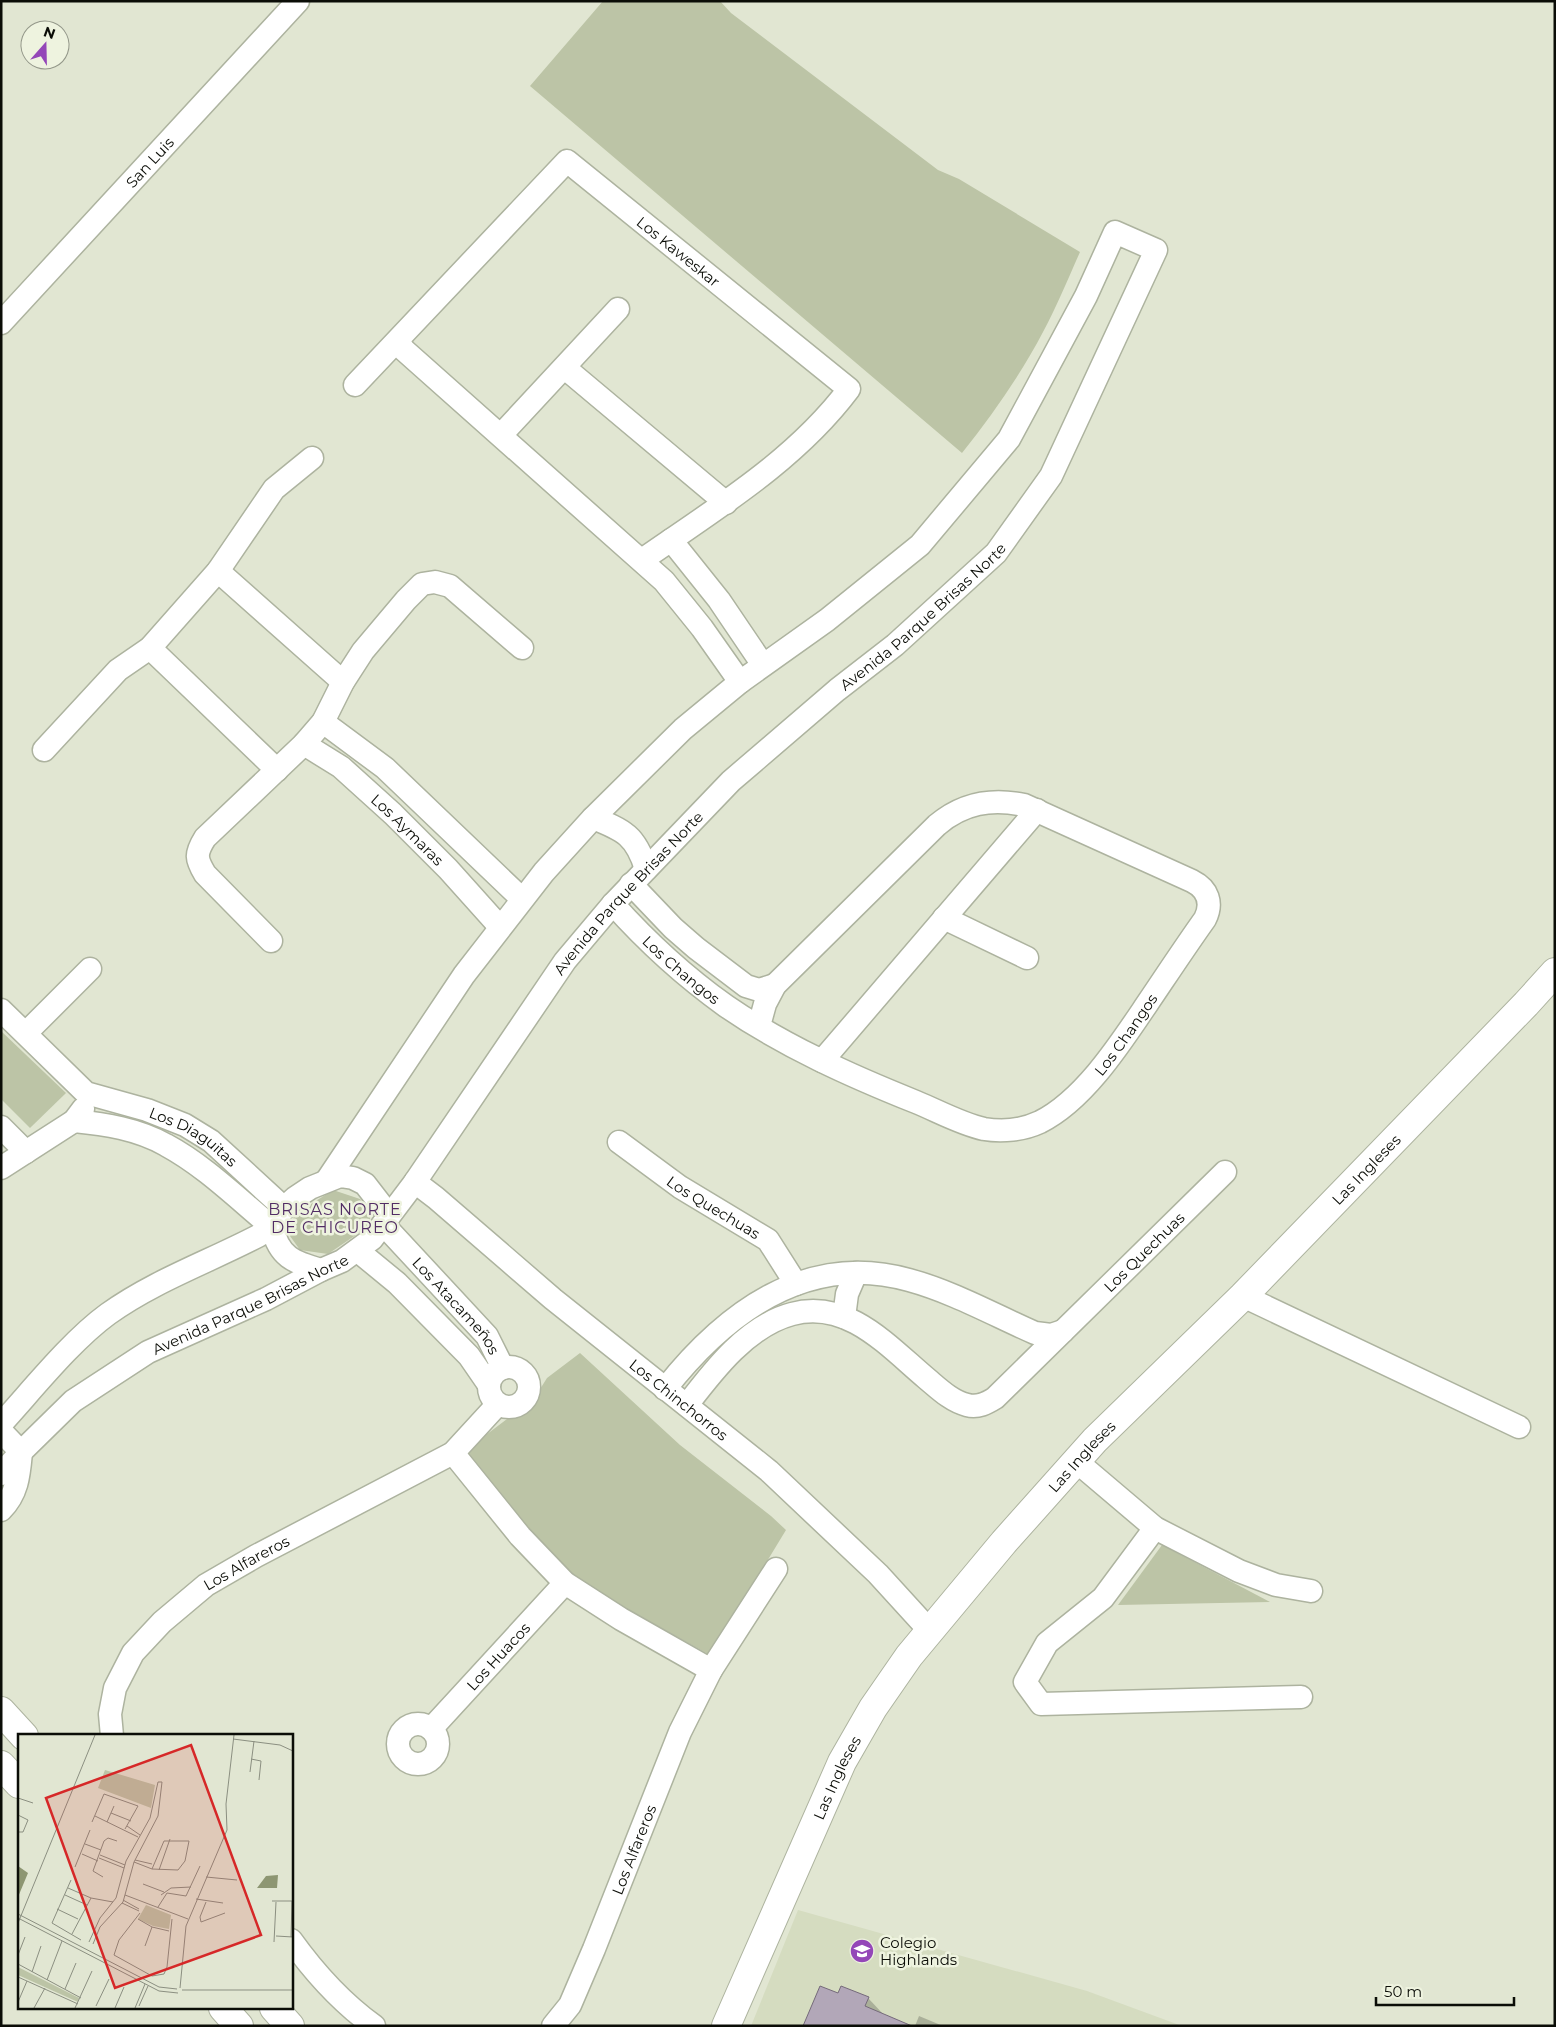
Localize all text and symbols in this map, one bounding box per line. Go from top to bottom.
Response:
north arrow [20,20,70,70]
text: N [41,22,58,43]
street label: San Luis [121,133,178,191]
street label: Los Kaweskar [633,212,724,291]
street label: Avenida Parque Brisas Norte [836,539,1010,694]
street label: Los Aymaras [367,790,448,869]
street label: Avenida Parque Brisas Norte [549,807,707,978]
street label: Los Changos [639,931,724,1008]
street label: Los Changos [1090,990,1161,1079]
street label: Los Diaguitas [147,1102,242,1170]
street label: Las Ingleses [1327,1130,1404,1208]
street label: Los Quechuas [663,1171,764,1243]
district label: BRISAS NORTE DE CHICUREO [268,1200,402,1237]
street label: Los Quechuas [1099,1208,1188,1296]
street label: Avenida Parque Brisas Norte [149,1250,352,1358]
street label: Los Atacameños [409,1253,504,1357]
street label: Los Chinchorros [626,1354,732,1444]
street label: Las Ingleses [1044,1416,1119,1496]
street label: Los Alfareros [200,1531,292,1594]
street label: Los Huacos [462,1618,534,1694]
street label: Las Ingleses [808,1732,865,1822]
inset map [18,1734,292,2010]
street label: Los Alfareros [607,1802,660,1897]
place label: Colegio Highlands [880,1933,957,1969]
school or university icon: Colegio Highlands [849,1938,875,1964]
scale bar [1376,1974,1514,2006]
text: 50 m [1384,1982,1422,2001]

